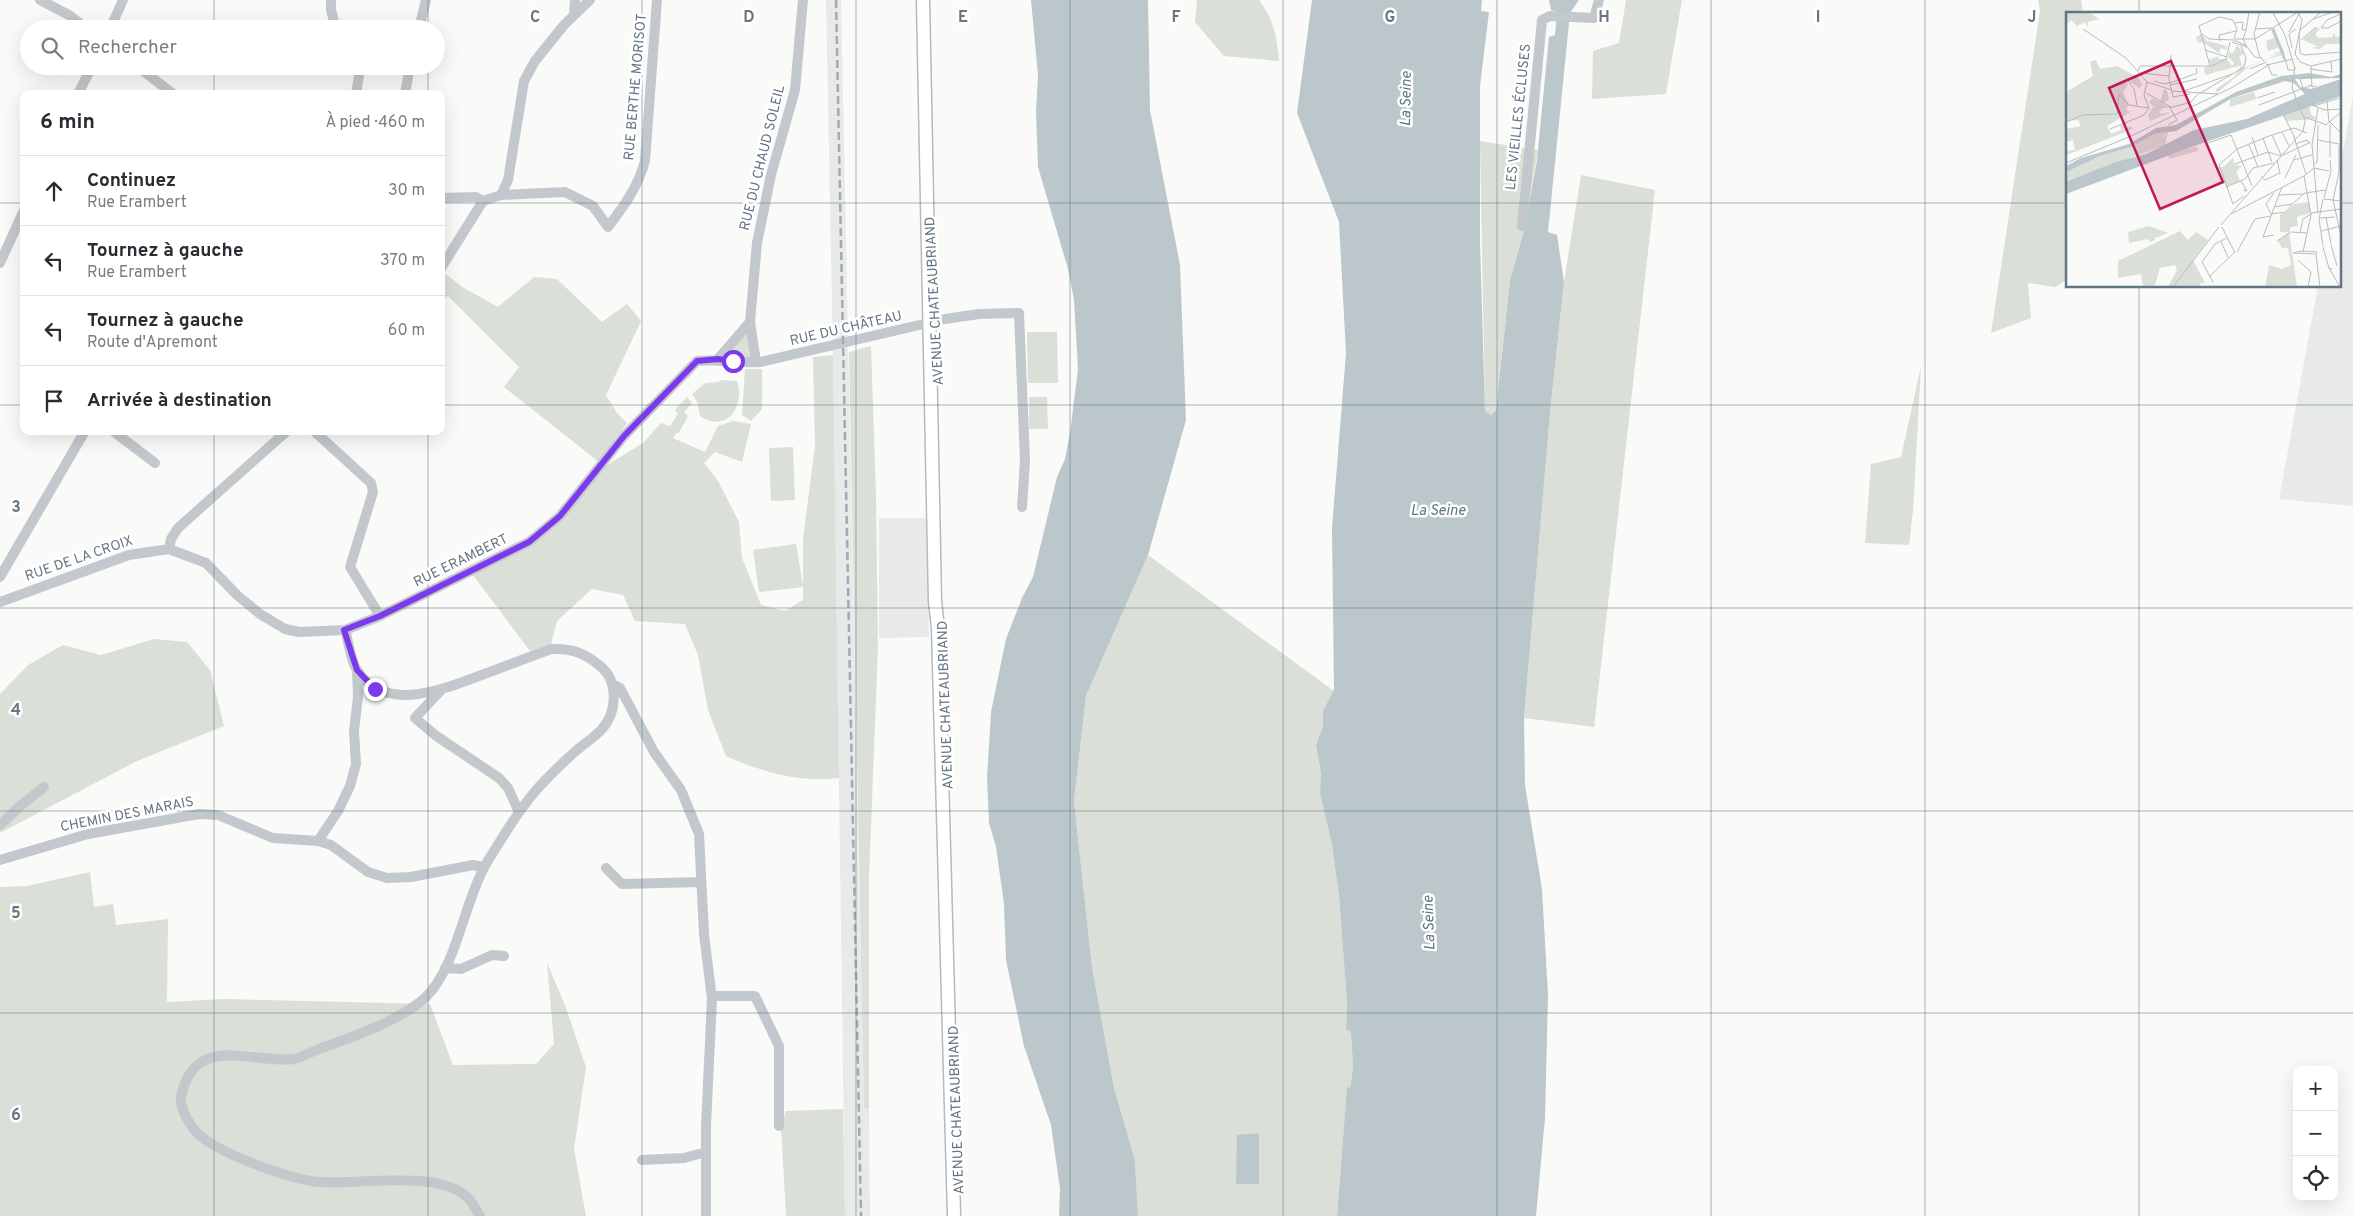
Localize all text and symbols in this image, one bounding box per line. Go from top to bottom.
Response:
text: C [530,8,540,28]
text: D [743,8,755,28]
text: E [958,8,968,28]
text: F [1171,8,1181,28]
text: G [1385,8,1395,28]
text: H [1598,8,1610,28]
text: I [1816,8,1820,28]
text: J [2028,8,2036,28]
inset map [2066,12,2340,288]
street label: RUE BERTHE MORISOT [621,13,651,161]
search box [20,20,445,75]
icon: search [38,34,66,62]
text: Rechercher [78,36,177,60]
street label: LES VIEILLES ÉCLUSES [1502,43,1535,191]
water label: La Seine [1397,71,1417,127]
street label: RUE DU CHAUD SOLEIL [737,83,789,232]
text: 6 min [40,109,95,136]
text: À pied · 460 m [325,113,425,133]
text: Continuez [87,169,176,193]
icon: ahead [40,177,68,205]
text: 30 m [388,181,425,201]
text: Rue Erambert [87,193,187,213]
street label: AVENUE CHATEAUBRIAND [922,216,948,386]
text: Tournez à gauche [87,239,244,263]
icon: left [40,247,68,275]
text: 370 m [380,251,425,271]
text: Rue Erambert [87,263,187,283]
street label: RUE DU CHÂTEAU [788,307,904,350]
text: Tournez à gauche [87,309,244,333]
icon: left [40,317,68,345]
text: 60 m [388,321,425,341]
text: Route d'Apremont [87,333,218,353]
route start [722,350,745,373]
icon: arrive [40,387,68,415]
text: Arrivée à destination [87,389,272,413]
text: 3 [11,498,21,518]
water label: La Seine [1411,502,1466,521]
street label: RUE ERAMBERT [411,531,511,591]
street label: RUE DE LA CROIX [23,533,135,585]
street label: AVENUE CHATEAUBRIAND [935,620,957,790]
route end [364,678,387,701]
text: 4 [11,701,21,721]
street label: CHEMIN DES MARAIS [59,794,195,836]
water label: La Seine [1420,895,1440,951]
text: 5 [11,904,21,924]
street label: AVENUE CHATEAUBRIAND [946,1025,968,1195]
map controls [2293,1066,2338,1201]
button: + [2293,1066,2338,1111]
text: 6 [11,1106,21,1126]
button: − [2293,1111,2338,1156]
button: locate [2293,1156,2338,1201]

